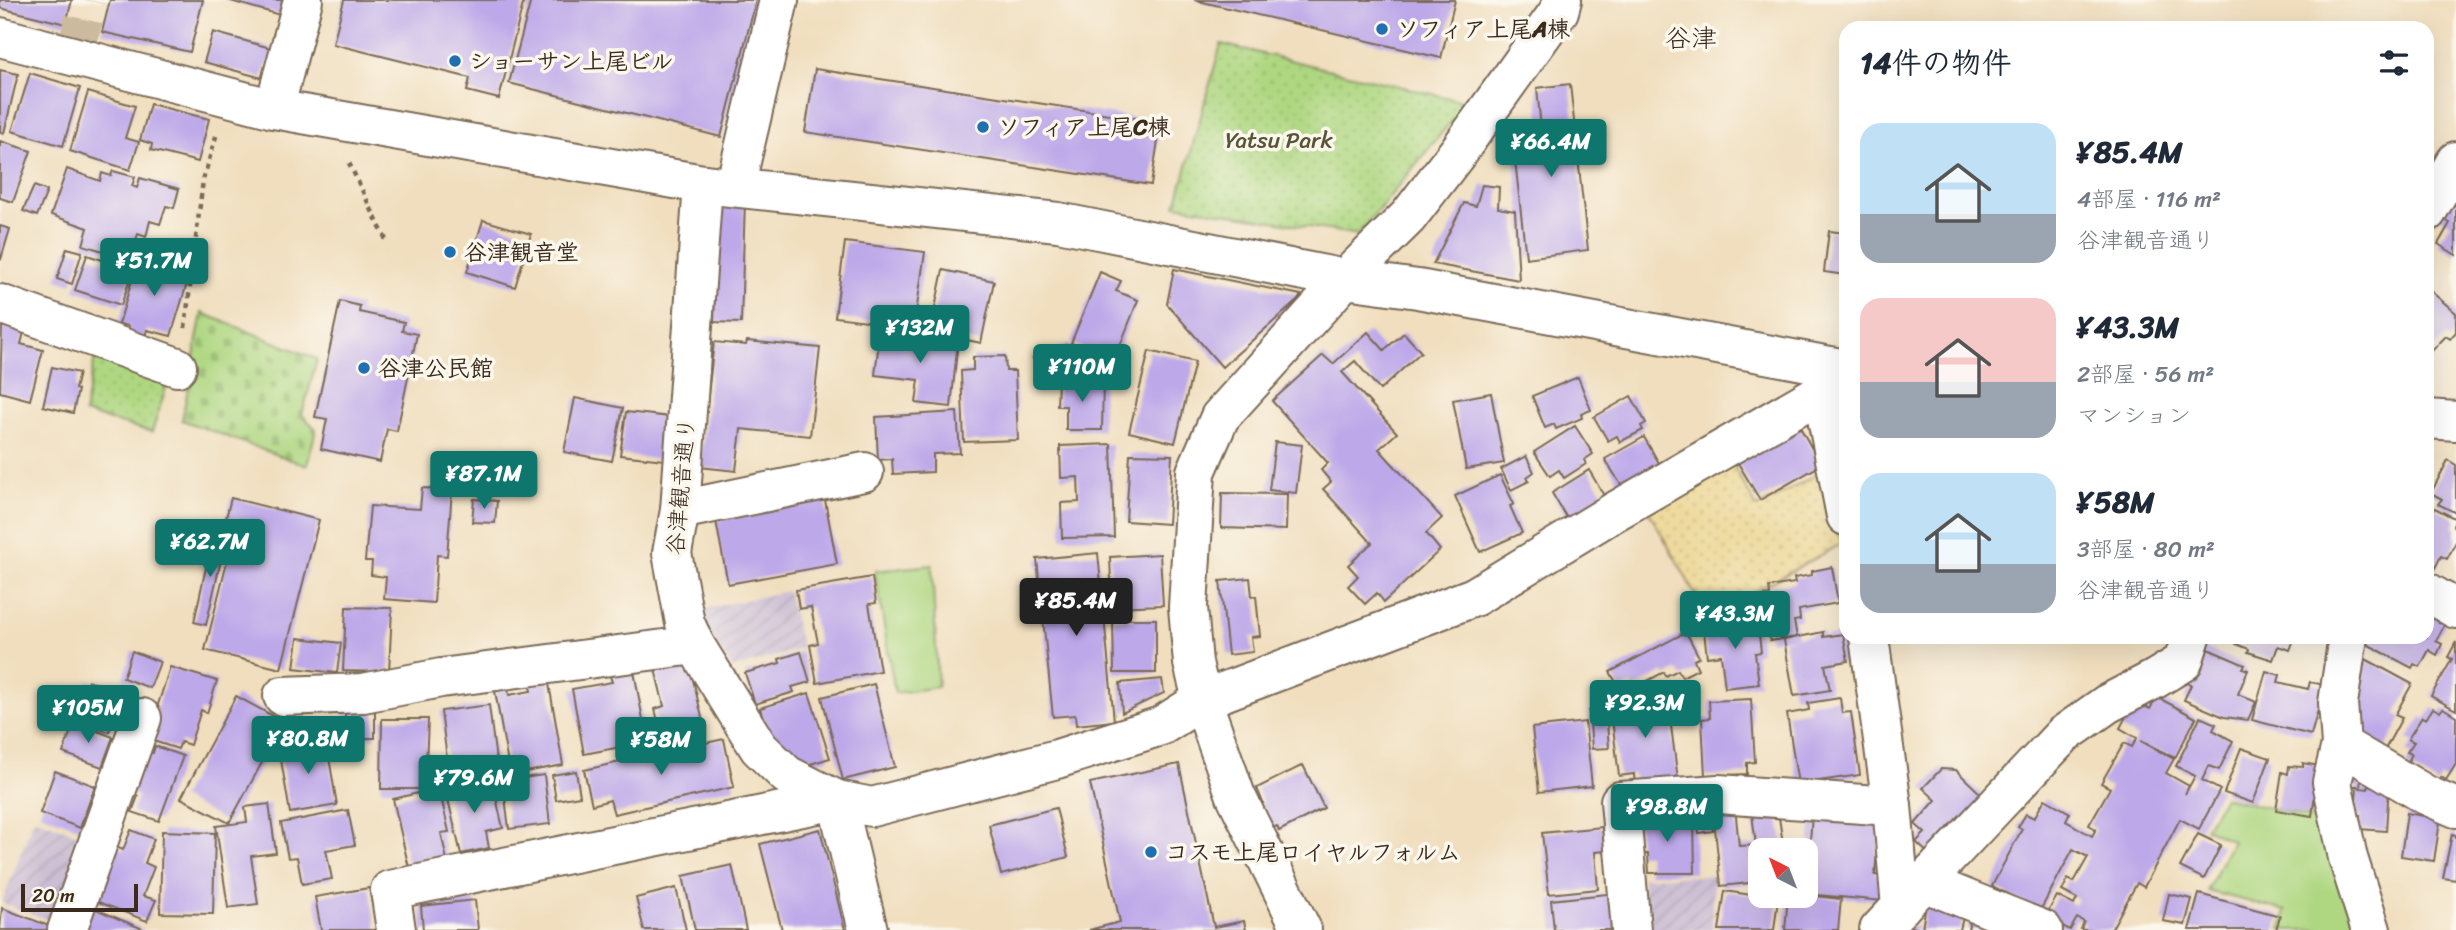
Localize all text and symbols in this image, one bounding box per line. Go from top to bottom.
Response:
place label: ソフィア上尾A棟 [1396,9,1570,50]
district label: 谷津 [1665,15,1717,61]
marker: ソフィア上尾A棟 [1374,21,1390,37]
text: 14件の物件 [1860,36,2012,90]
place label: ショーサン上尾ビル [469,41,674,82]
icon: filters [2375,44,2413,82]
marker: ショーサン上尾ビル [447,53,463,69]
place label: ソフィア上尾C棟 [997,107,1171,148]
marker: ソフィア上尾C棟 [975,119,991,135]
park label: Yatsu Park [1225,120,1333,161]
pin: ¥66.4M [1494,120,1608,179]
text: ¥66.4M [1512,121,1590,162]
text: ¥85.4M [2077,125,2182,179]
icon: home [1916,151,2000,235]
text: 4部屋 · 116 m² [2077,179,2221,220]
text: 谷津観音通り [2077,220,2215,261]
place label: 谷津観音堂 [464,232,579,273]
pin: ¥51.7M [97,238,211,298]
text: ¥51.7M [116,240,192,281]
marker: 谷津観音堂 [442,244,458,260]
text: ¥43.3M [2077,300,2179,354]
pin: ¥132M [871,306,969,365]
text: ¥132M [886,307,954,348]
icon: home [1916,326,2000,410]
pin: ¥110M [1033,344,1131,404]
text: ¥110M [1049,346,1115,387]
place label: 谷津公民館 [378,348,493,389]
text: 2部屋 · 56 m² [2077,354,2214,395]
marker: 谷津公民館 [356,360,372,376]
text: マンション [2077,395,2191,436]
street label: 谷津観音通り [655,415,707,557]
pin: ¥87.1M [427,452,541,511]
text: ¥87.1M [446,453,522,494]
text: ¥58M [2077,475,2155,529]
icon: home [1916,501,2000,585]
pin: ¥62.7M [153,520,267,579]
text: ¥62.7M [171,521,249,562]
text: 3部屋 · 80 m² [2077,529,2215,570]
text: 谷津観音通り [2077,570,2215,611]
pin: ¥85.4M [1019,578,1133,638]
text: ¥85.4M [1036,580,1116,621]
pin: ¥43.3M [1678,592,1792,651]
text: ¥43.3M [1696,593,1774,634]
pin: ¥92.3M [1588,680,1702,740]
text: ¥92.3M [1606,682,1684,723]
pin: ¥105M [39,686,137,745]
text: ¥105M [53,687,123,728]
pin: ¥80.8M [251,716,365,776]
text: ¥80.8M [268,718,348,759]
pin: ¥58M [620,718,702,777]
text: ¥58M [631,719,691,760]
pin: ¥79.6M [417,756,531,815]
text: ¥79.6M [435,757,513,798]
pin: ¥98.8M [1610,784,1724,844]
text: ¥98.8M [1627,786,1707,827]
place label: コスモ上尾ロイヤルフォルム [1165,832,1461,873]
north arrow [1748,838,1818,908]
map controls [1748,838,1818,908]
marker: コスモ上尾ロイヤルフォルム [1143,844,1159,860]
text: 20 m [32,879,75,912]
scale bar [21,881,138,913]

